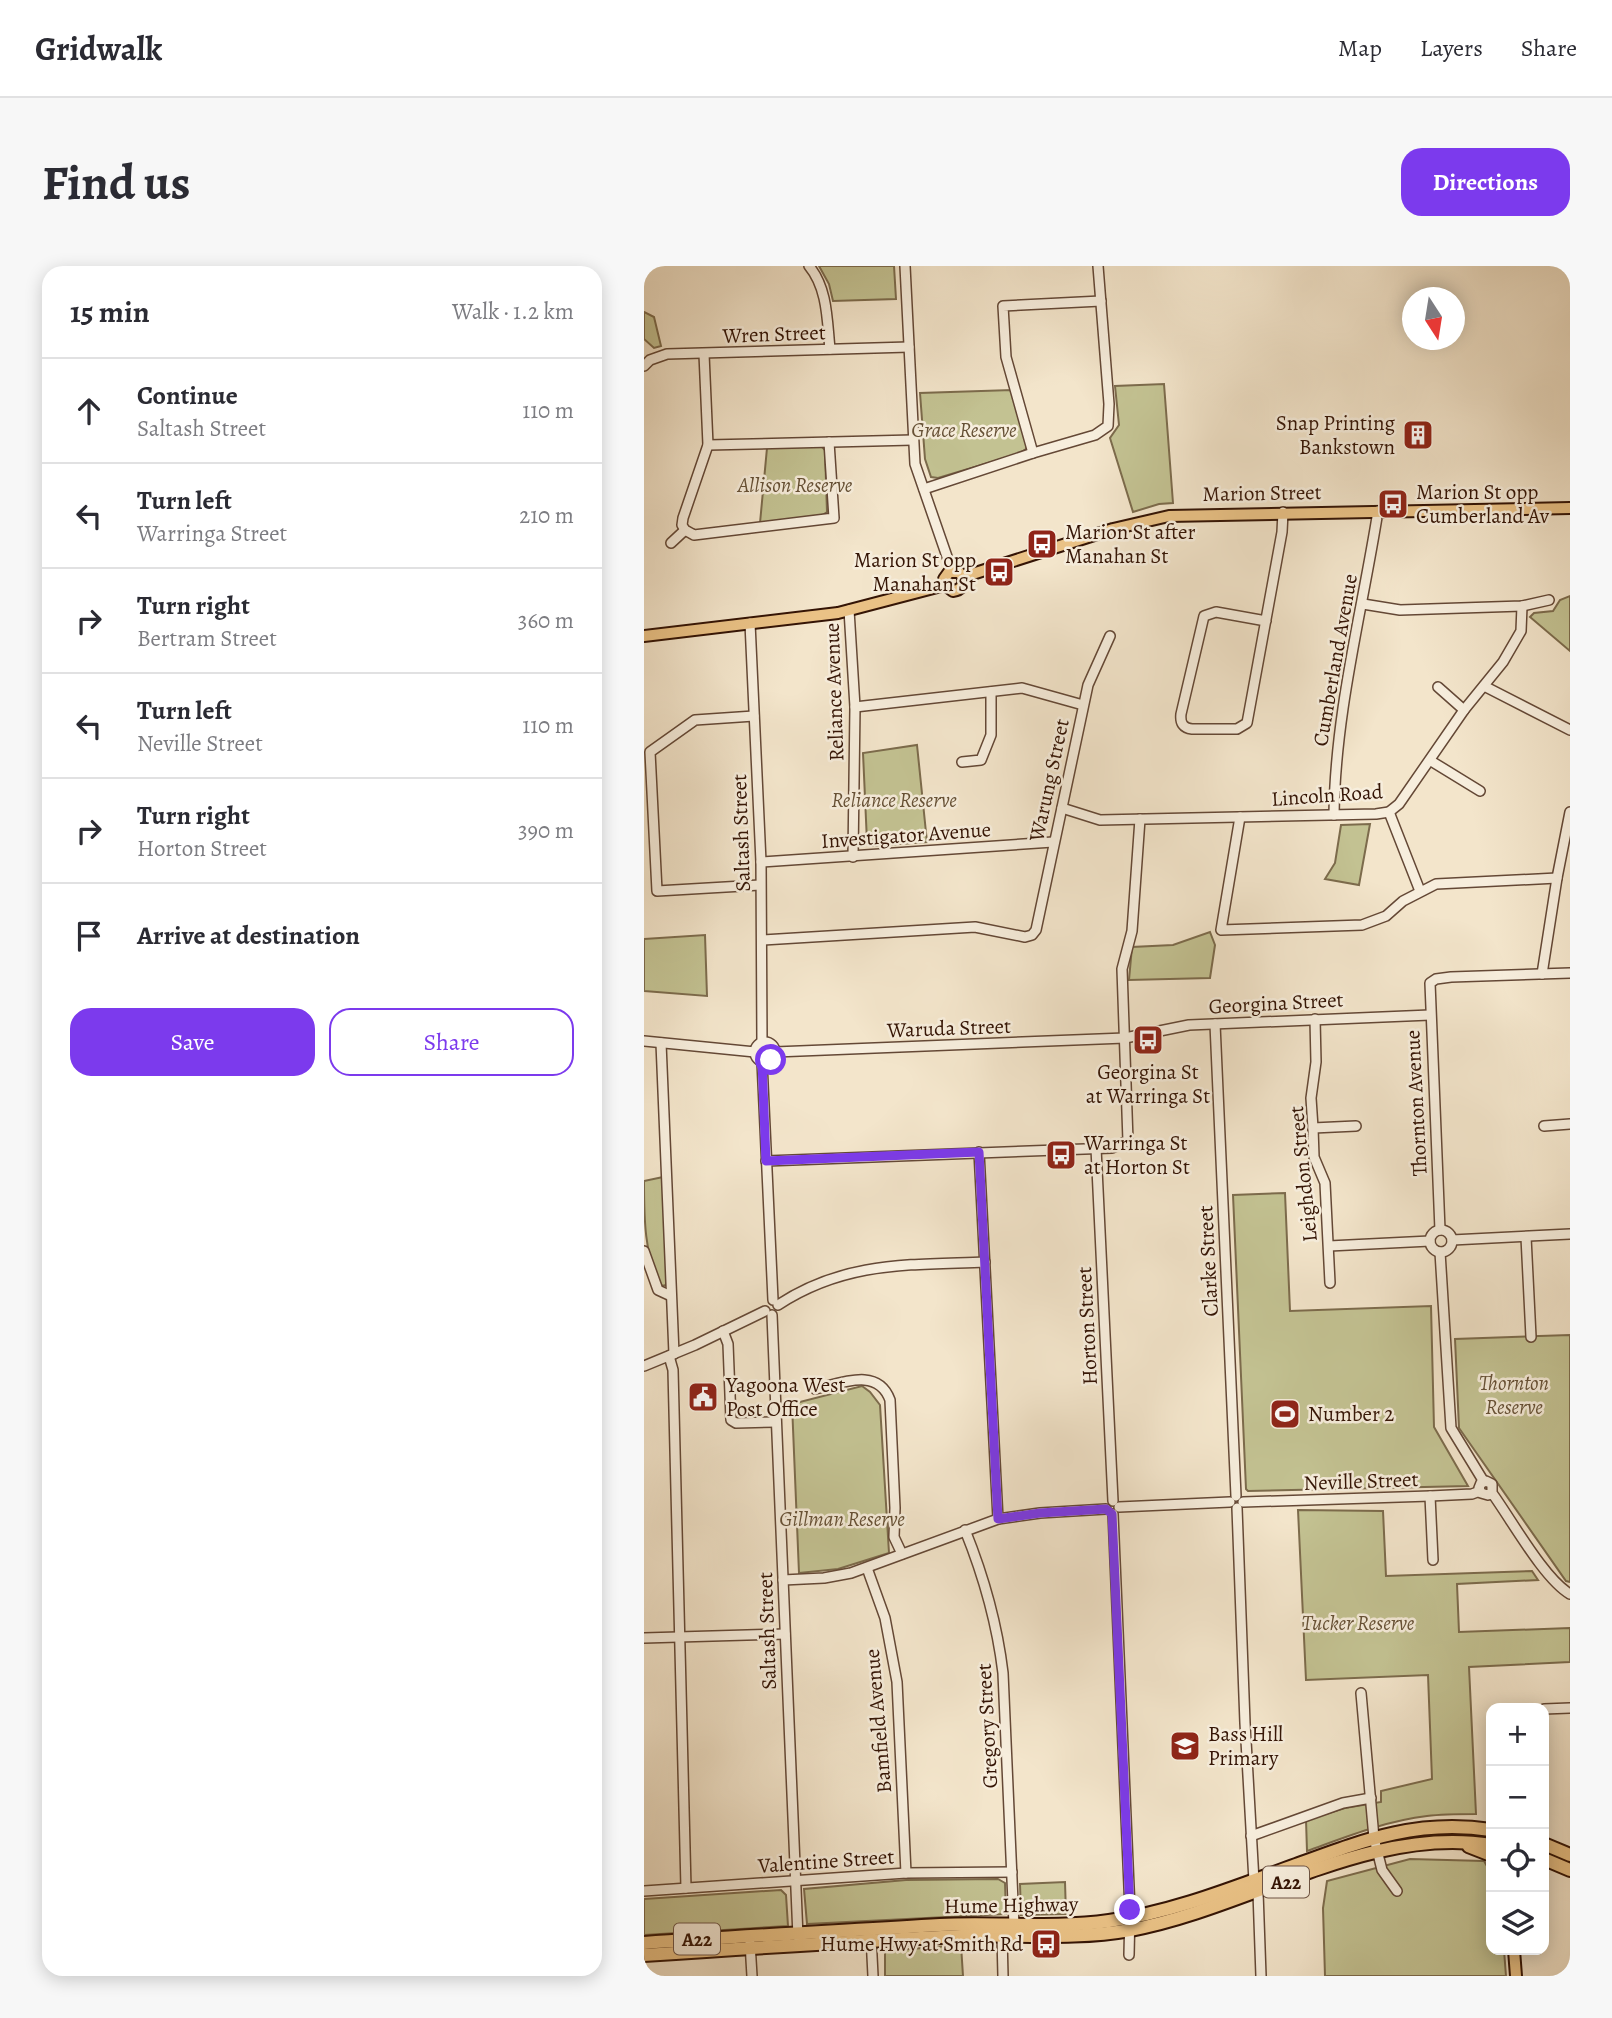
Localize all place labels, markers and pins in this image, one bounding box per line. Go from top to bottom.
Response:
place label: Snap Printing Bankstown [1276,409,1395,461]
building icon: Snap Printing Bankstown [1401,418,1435,452]
place label: Marion St opp Cumberland Av [1416,478,1550,530]
bus stop icon: Marion St opp Cumberland Av [1376,487,1410,521]
place label: Marion St after Manahan St [1065,518,1196,570]
bus stop icon: Marion St after Manahan St [1025,527,1059,561]
place label: Marion St opp Manahan St [854,546,976,598]
bus stop icon: Marion St opp Manahan St [982,555,1016,589]
bus stop icon: Georgina St at Warringa St [1131,1023,1165,1057]
place label: Georgina St at Warringa St [1086,1058,1210,1110]
place label: Warringa St at Horton St [1083,1129,1190,1181]
bus stop icon: Warringa St at Horton St [1044,1138,1078,1172]
place label: Yagoona West Post Office [725,1371,846,1423]
public building icon: Yagoona West Post Office [686,1380,720,1414]
sports icon: Number 2 [1268,1397,1302,1431]
place label: Number 2 [1308,1400,1394,1428]
place label: Bass Hill Primary [1208,1720,1283,1772]
school or university icon: Bass Hill Primary [1168,1729,1202,1763]
bus stop icon: Hume Hwy at Smith Rd [1029,1927,1063,1961]
place label: Hume Hwy at Smith Rd [820,1930,1024,1958]

